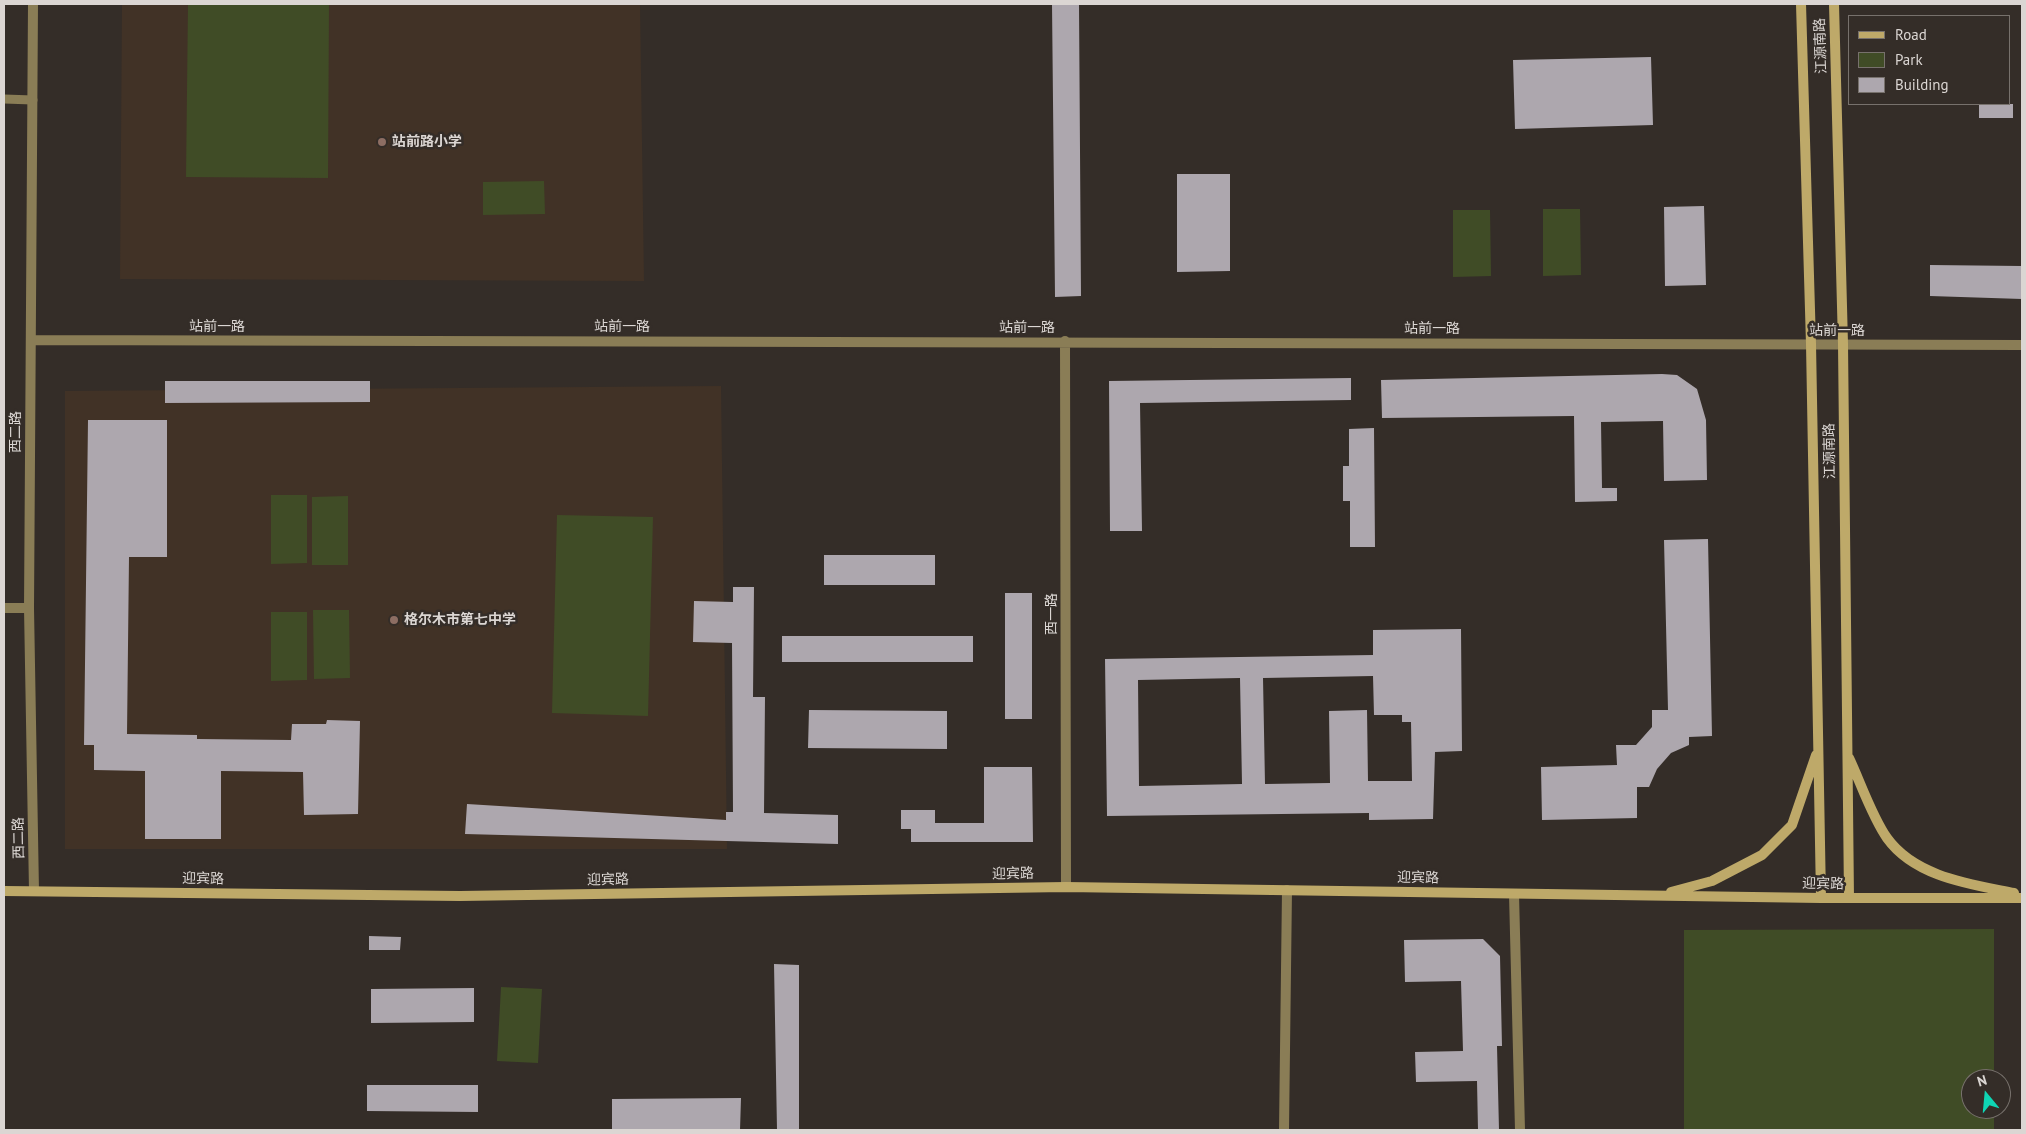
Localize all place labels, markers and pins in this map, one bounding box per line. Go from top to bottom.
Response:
place label: 站前路小学 [392,134,462,150]
marker: 站前路小学 [376,136,388,148]
place label: 格尔木市第七中学 [404,612,516,628]
marker: 格尔木市第七中学 [388,614,400,626]

